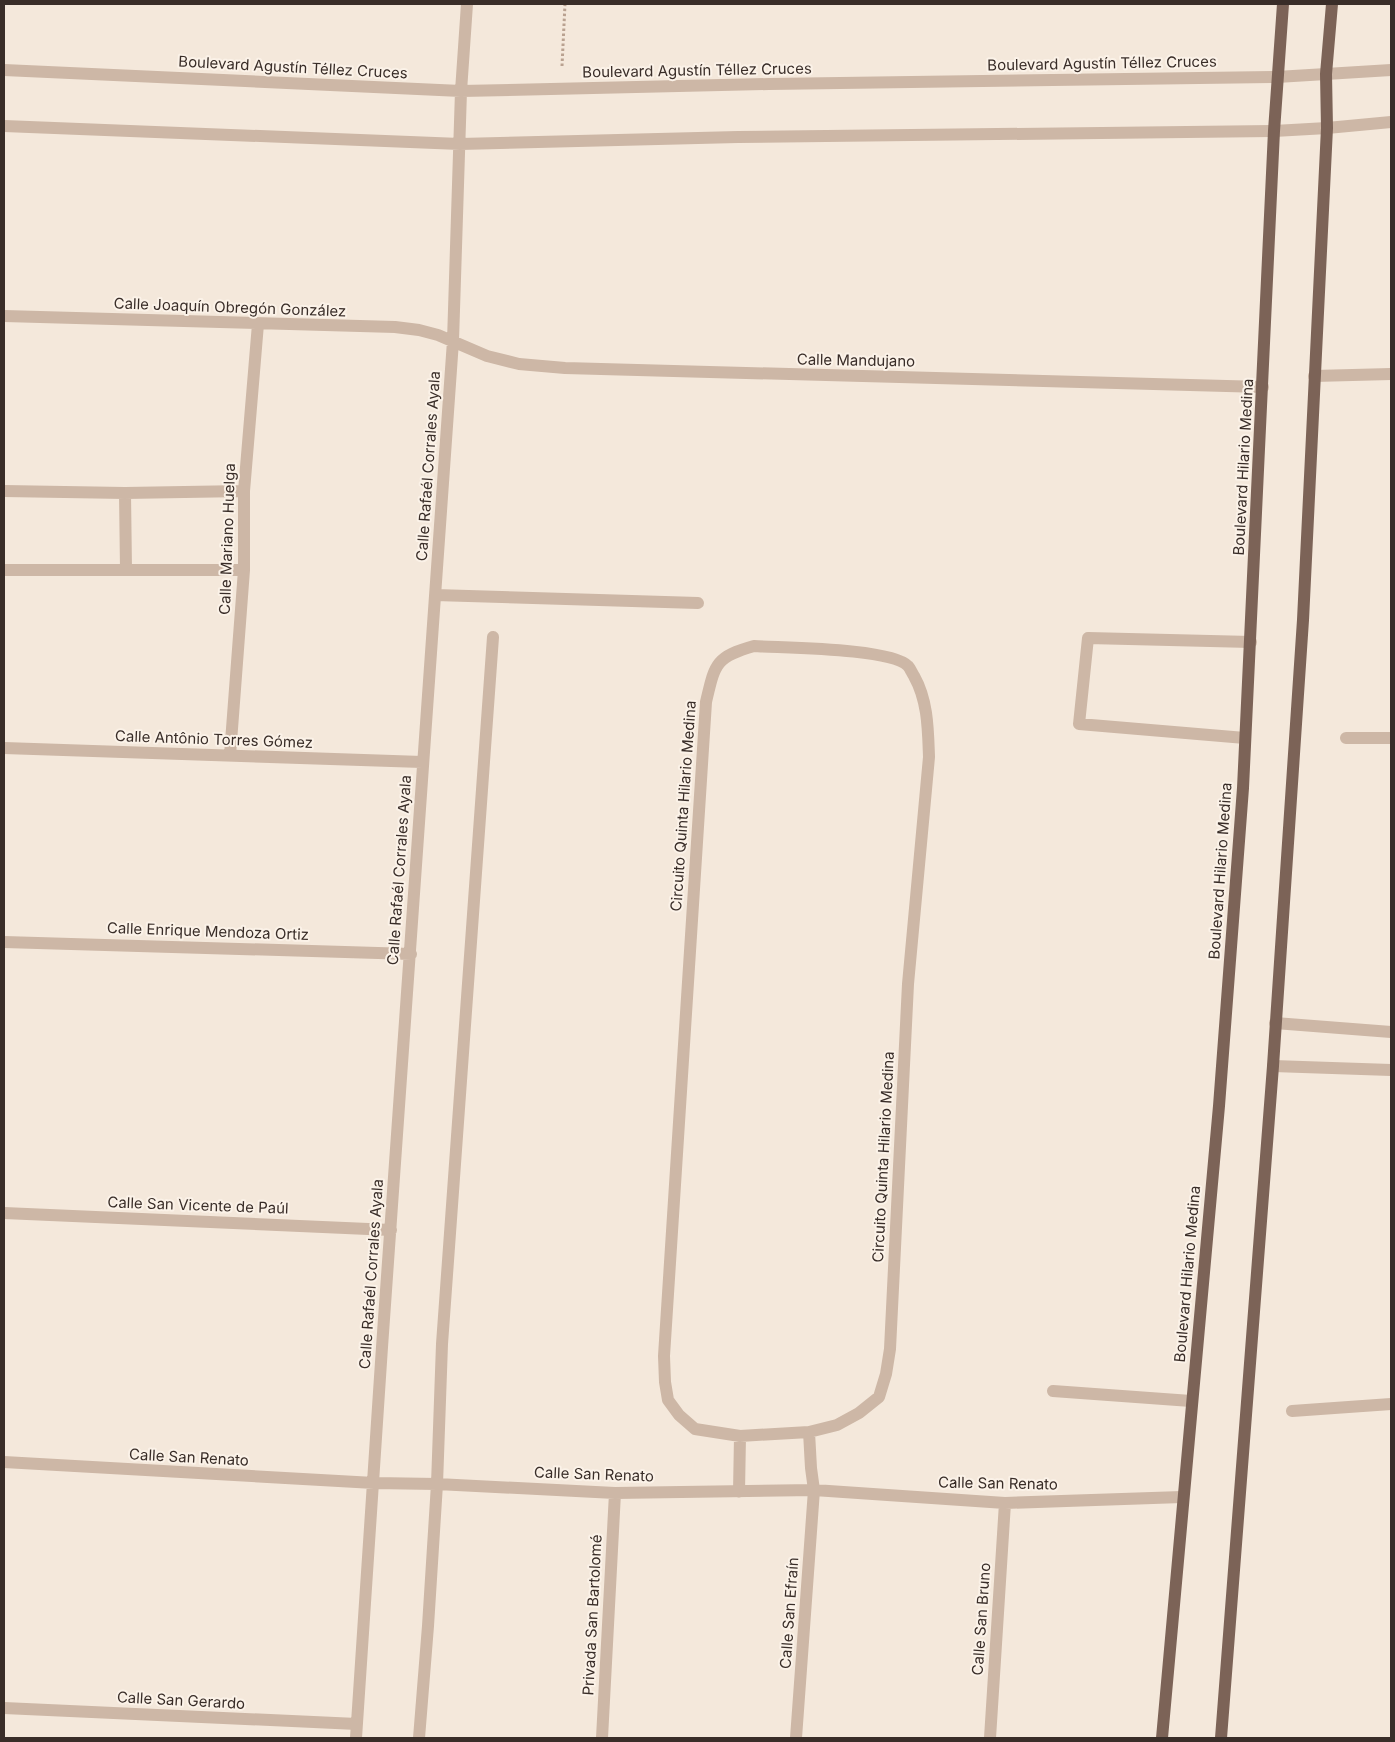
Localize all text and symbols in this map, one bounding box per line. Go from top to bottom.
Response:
street label: Boulevard Agustín Téllez Cruces [987,51,1217,75]
street label: Boulevard Agustín Téllez Cruces [178,52,408,82]
street label: Boulevard Agustín Téllez Cruces [582,58,812,82]
street label: Calle Joaquín Obregón González [113,293,347,321]
street label: Calle Mandujano [797,349,915,371]
street label: Calle Rafaél Corrales Ayala [412,370,444,562]
street label: Boulevard Hilario Medina [1229,378,1257,556]
street label: Calle Mariano Huelga [215,463,239,615]
street label: Circuito Quinta Hilario Medina [666,700,700,912]
street label: Calle Antônio Torres Gómez [115,726,313,752]
street label: Calle Rafaél Corrales Ayala [383,774,415,966]
street label: Boulevard Hilario Medina [1204,782,1236,960]
street label: Calle Enrique Mendoza Ortiz [107,918,309,944]
street label: Circuito Quinta Hilario Medina [868,1051,898,1263]
street label: Calle Rafaél Corrales Ayala [355,1178,387,1370]
street label: Boulevard Hilario Medina [1170,1185,1204,1363]
street label: Calle San Vicente de Paúl [107,1192,289,1218]
street label: Calle San Renato [129,1444,249,1470]
street label: Calle San Renato [534,1462,654,1486]
street label: Calle San Renato [938,1472,1058,1494]
street label: Privada San Bartolomé [578,1534,606,1696]
street label: Calle San Efraín [776,1557,802,1669]
street label: Calle San Bruno [968,1562,994,1676]
street label: Calle San Gerardo [116,1687,246,1713]

